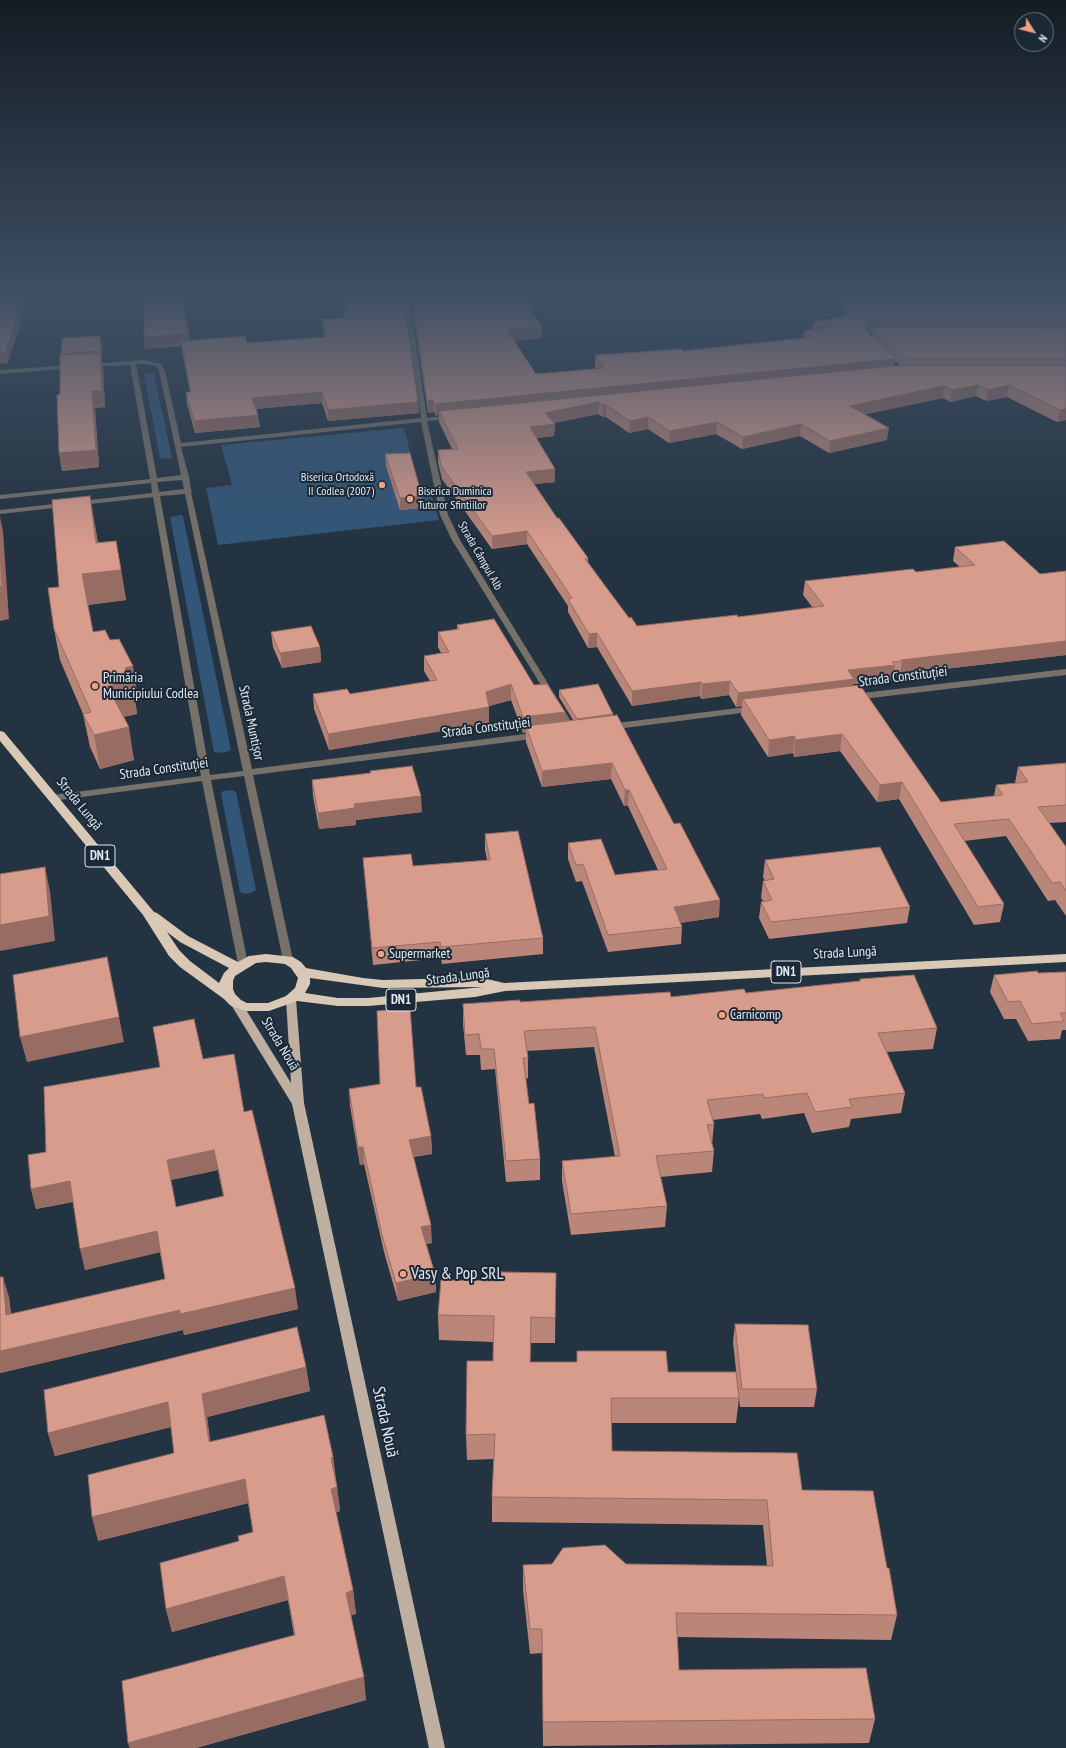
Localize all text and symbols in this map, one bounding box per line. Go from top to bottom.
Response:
north arrow [1014,12,1054,52]
text: N [1035,32,1050,45]
place label: Biserica Ortodoxă II Codlea (2007) [301,471,374,499]
marker: Biserica Ortodoxă II Codlea (2007) [377,480,387,490]
place label: Biserica Duminica Tuturor Sfintiilor [418,485,492,513]
marker: Biserica Duminica Tuturor Sfintiilor [405,494,415,504]
street label: Strada Câmpul Alb [455,519,505,593]
street label: Strada Constituției [858,663,948,691]
place label: Primăria Municipiului Codlea [103,670,199,702]
marker: Primăria Municipiului Codlea [90,681,100,691]
street label: Strada Muntișor [235,684,267,762]
street label: Strada Constituției [441,714,531,742]
street label: Strada Constituției [119,754,209,784]
street label: Strada Lungă [53,774,105,834]
road number: DN1 [85,845,115,867]
street label: Strada Lungă [813,943,877,963]
place label: Supermarket [389,946,450,962]
marker: Supermarket [376,949,386,959]
road number: DN1 [771,961,801,983]
street label: Strada Lungă [426,965,490,989]
road number: DN1 [386,989,416,1011]
place label: Carnicomp [730,1007,781,1023]
marker: Carnicomp [717,1010,727,1020]
street label: Strada Nouă [258,1014,302,1074]
place label: Vasy & Pop SRL [411,1264,503,1284]
marker: Vasy & Pop SRL [398,1269,408,1279]
street label: Strada Nouă [368,1385,402,1459]

